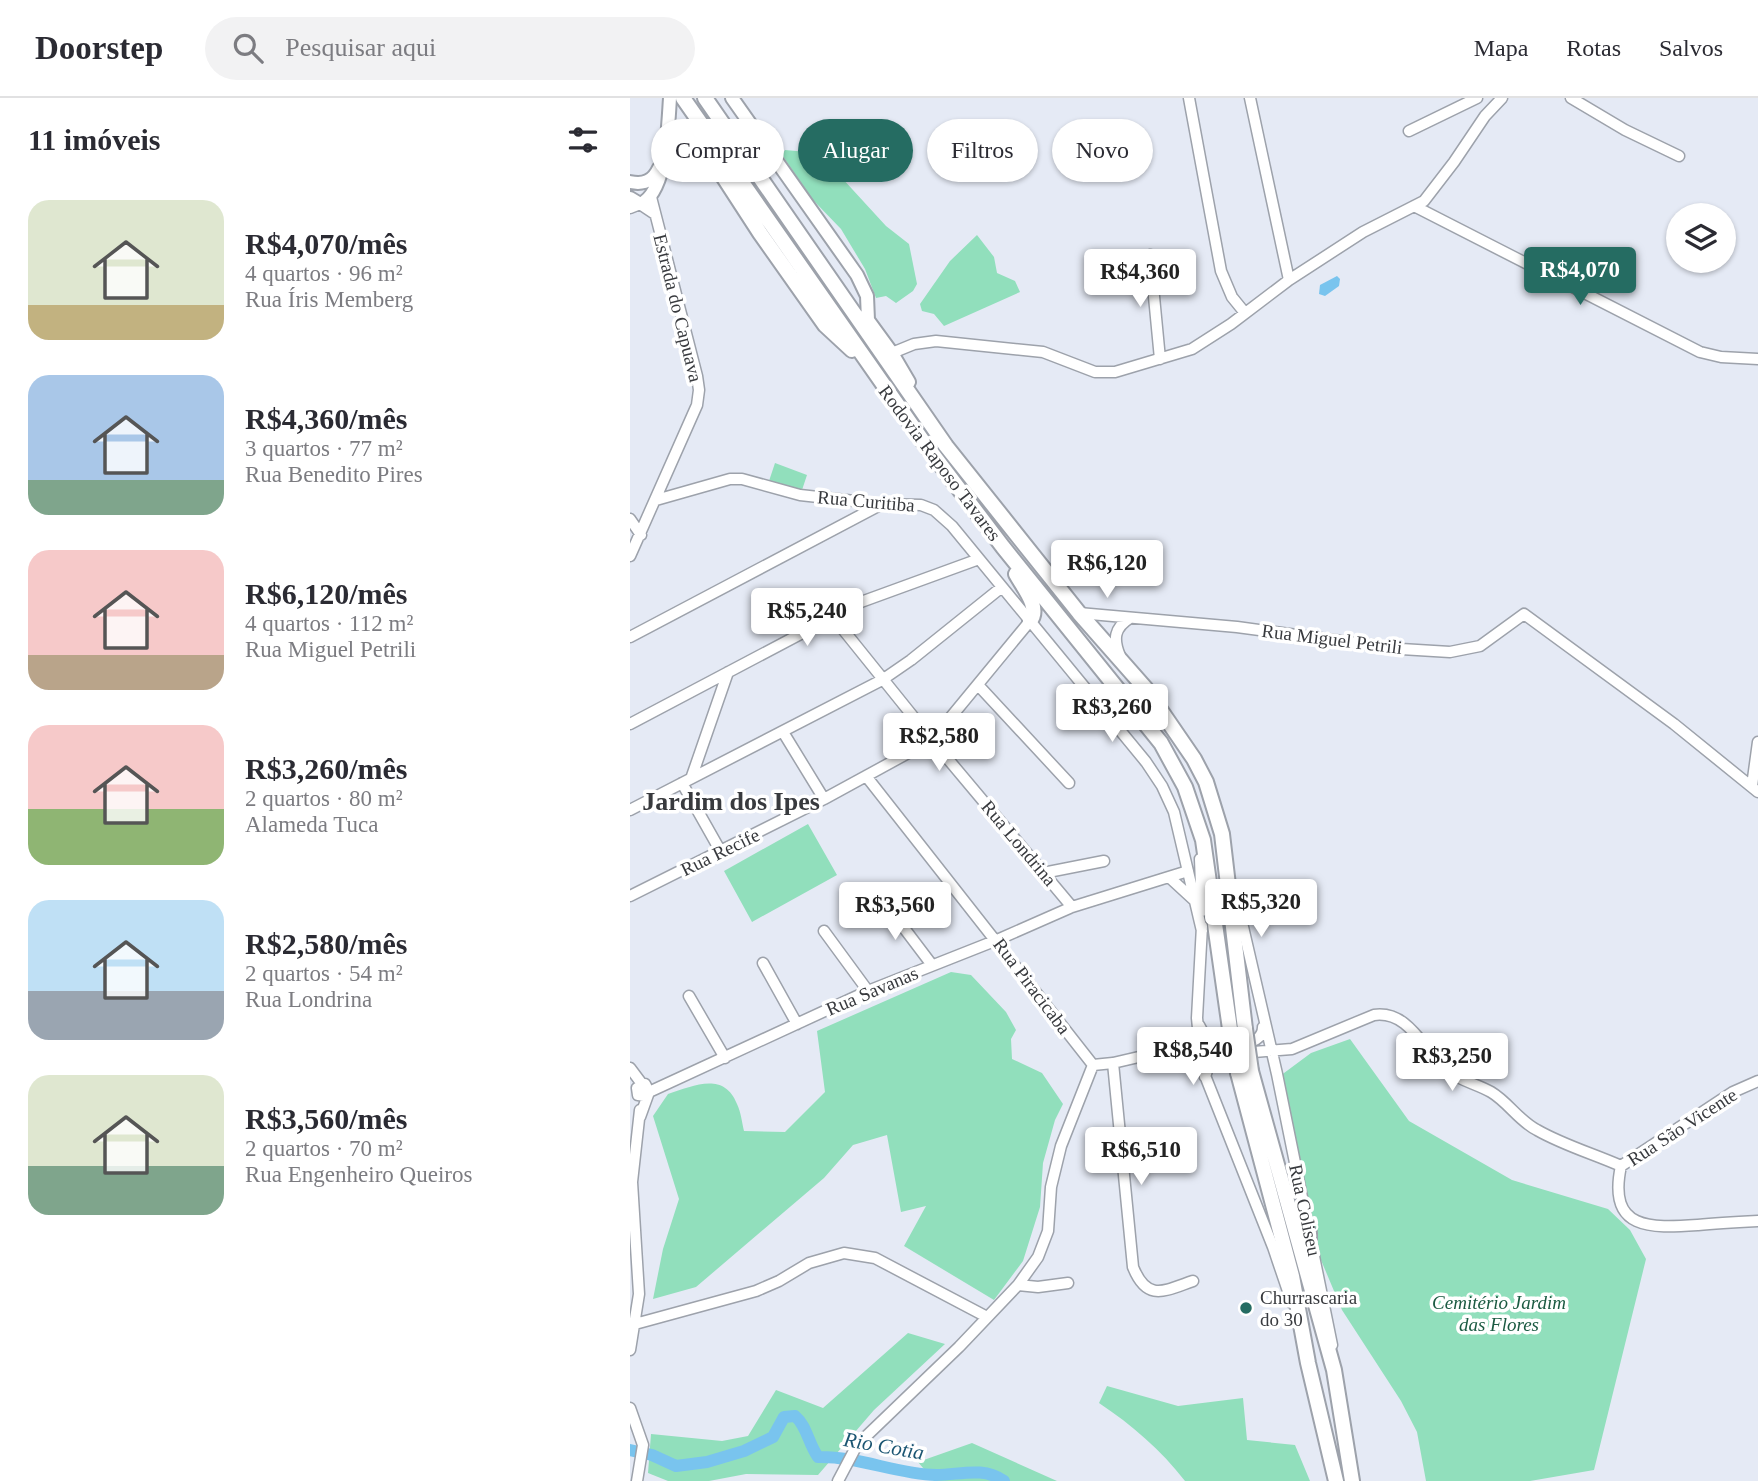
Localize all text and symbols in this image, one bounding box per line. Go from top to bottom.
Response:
search box [205,17,695,80]
icon: search [229,29,267,67]
text: Doorstep [35,30,163,66]
text: Pesquisar aqui [285,33,436,62]
text: Mapa [1474,35,1528,61]
text: Rotas [1566,35,1621,61]
text: Salvos [1659,35,1723,61]
chip: Comprar [651,119,784,182]
chip: Alugar [798,119,913,182]
chip: Filtros [927,119,1038,182]
chip: Novo [1052,119,1153,182]
icon: filters [564,121,602,159]
text: 11 imóveis [28,123,161,156]
map controls [1666,203,1736,273]
button: layers [1666,203,1736,273]
text: R$4,070/mês [245,227,407,260]
icon: home [84,228,168,312]
street label: Estrada do Capuava [649,232,707,385]
pin: R$4,070 [1515,248,1645,307]
pin: R$4,360 [1075,250,1205,309]
text: R$4,070 [1540,257,1620,282]
text: R$4,360 [1100,259,1180,284]
text: 4 quartos · 96 m² [245,261,403,286]
text: Rua Íris Memberg [245,287,413,312]
street label: Rodovia Raposo Tavares [875,381,1005,545]
text: R$4,360/mês [245,402,407,435]
icon: home [84,403,168,487]
text: 3 quartos · 77 m² [245,436,403,461]
text: Rua Benedito Pires [245,462,423,487]
street label: Rua Curitiba [816,486,916,516]
pin: R$6,120 [1042,540,1172,600]
text: R$6,120 [1067,550,1147,575]
text: R$6,120/mês [245,577,407,610]
icon: home [84,578,168,662]
pin: R$5,240 [742,588,872,648]
text: R$5,240 [767,598,847,623]
text: 4 quartos · 112 m² [245,611,413,636]
street label: Rua Miguel Petrili [1261,620,1403,658]
text: Rua Miguel Petrili [245,637,416,662]
pin: R$3,260 [1047,684,1177,744]
text: R$3,260 [1072,694,1152,719]
pin: R$2,580 [874,714,1004,773]
text: R$2,580 [899,723,979,748]
text: R$3,260/mês [245,752,407,785]
icon: home [84,753,168,837]
text: 2 quartos · 80 m² [245,786,403,811]
district label: Jardim dos Ipes [642,787,820,816]
street label: Rua Londrina [977,796,1061,890]
text: Alameda Tuca [245,812,379,837]
street label: Rua Recife [677,824,763,880]
pin: R$5,320 [1196,880,1326,939]
pin: R$3,560 [830,882,960,942]
text: R$5,320 [1221,889,1301,914]
text: R$3,560 [855,892,935,917]
text: R$2,580/mês [245,927,407,960]
icon: home [84,928,168,1012]
street label: Rua Piracicaba [989,934,1075,1038]
text: 2 quartos · 54 m² [245,961,403,986]
street label: Rua Savanas [823,962,921,1020]
text: Rua Londrina [245,987,372,1012]
pin: R$8,540 [1128,1028,1258,1087]
pin: R$3,250 [1387,1034,1517,1093]
text: R$8,540 [1153,1037,1233,1062]
text: R$3,250 [1412,1043,1492,1068]
street label: Rua São Vicente [1623,1084,1741,1170]
text: R$3,560/mês [245,1102,407,1135]
icon: home [84,1103,168,1187]
pin: R$6,510 [1076,1128,1206,1187]
text: 2 quartos · 70 m² [245,1136,403,1161]
text: R$6,510 [1101,1137,1181,1162]
text: Rua Engenheiro Queiros [245,1162,472,1187]
street label: Rua Coliseu [1285,1162,1325,1258]
place label: Churrascaria do 30 [1260,1287,1358,1330]
park label: Cemitério Jardim das Flores [1432,1292,1566,1335]
marker: Churrascaria do 30 [1238,1300,1254,1316]
water label: Rio Cotia [841,1427,926,1465]

